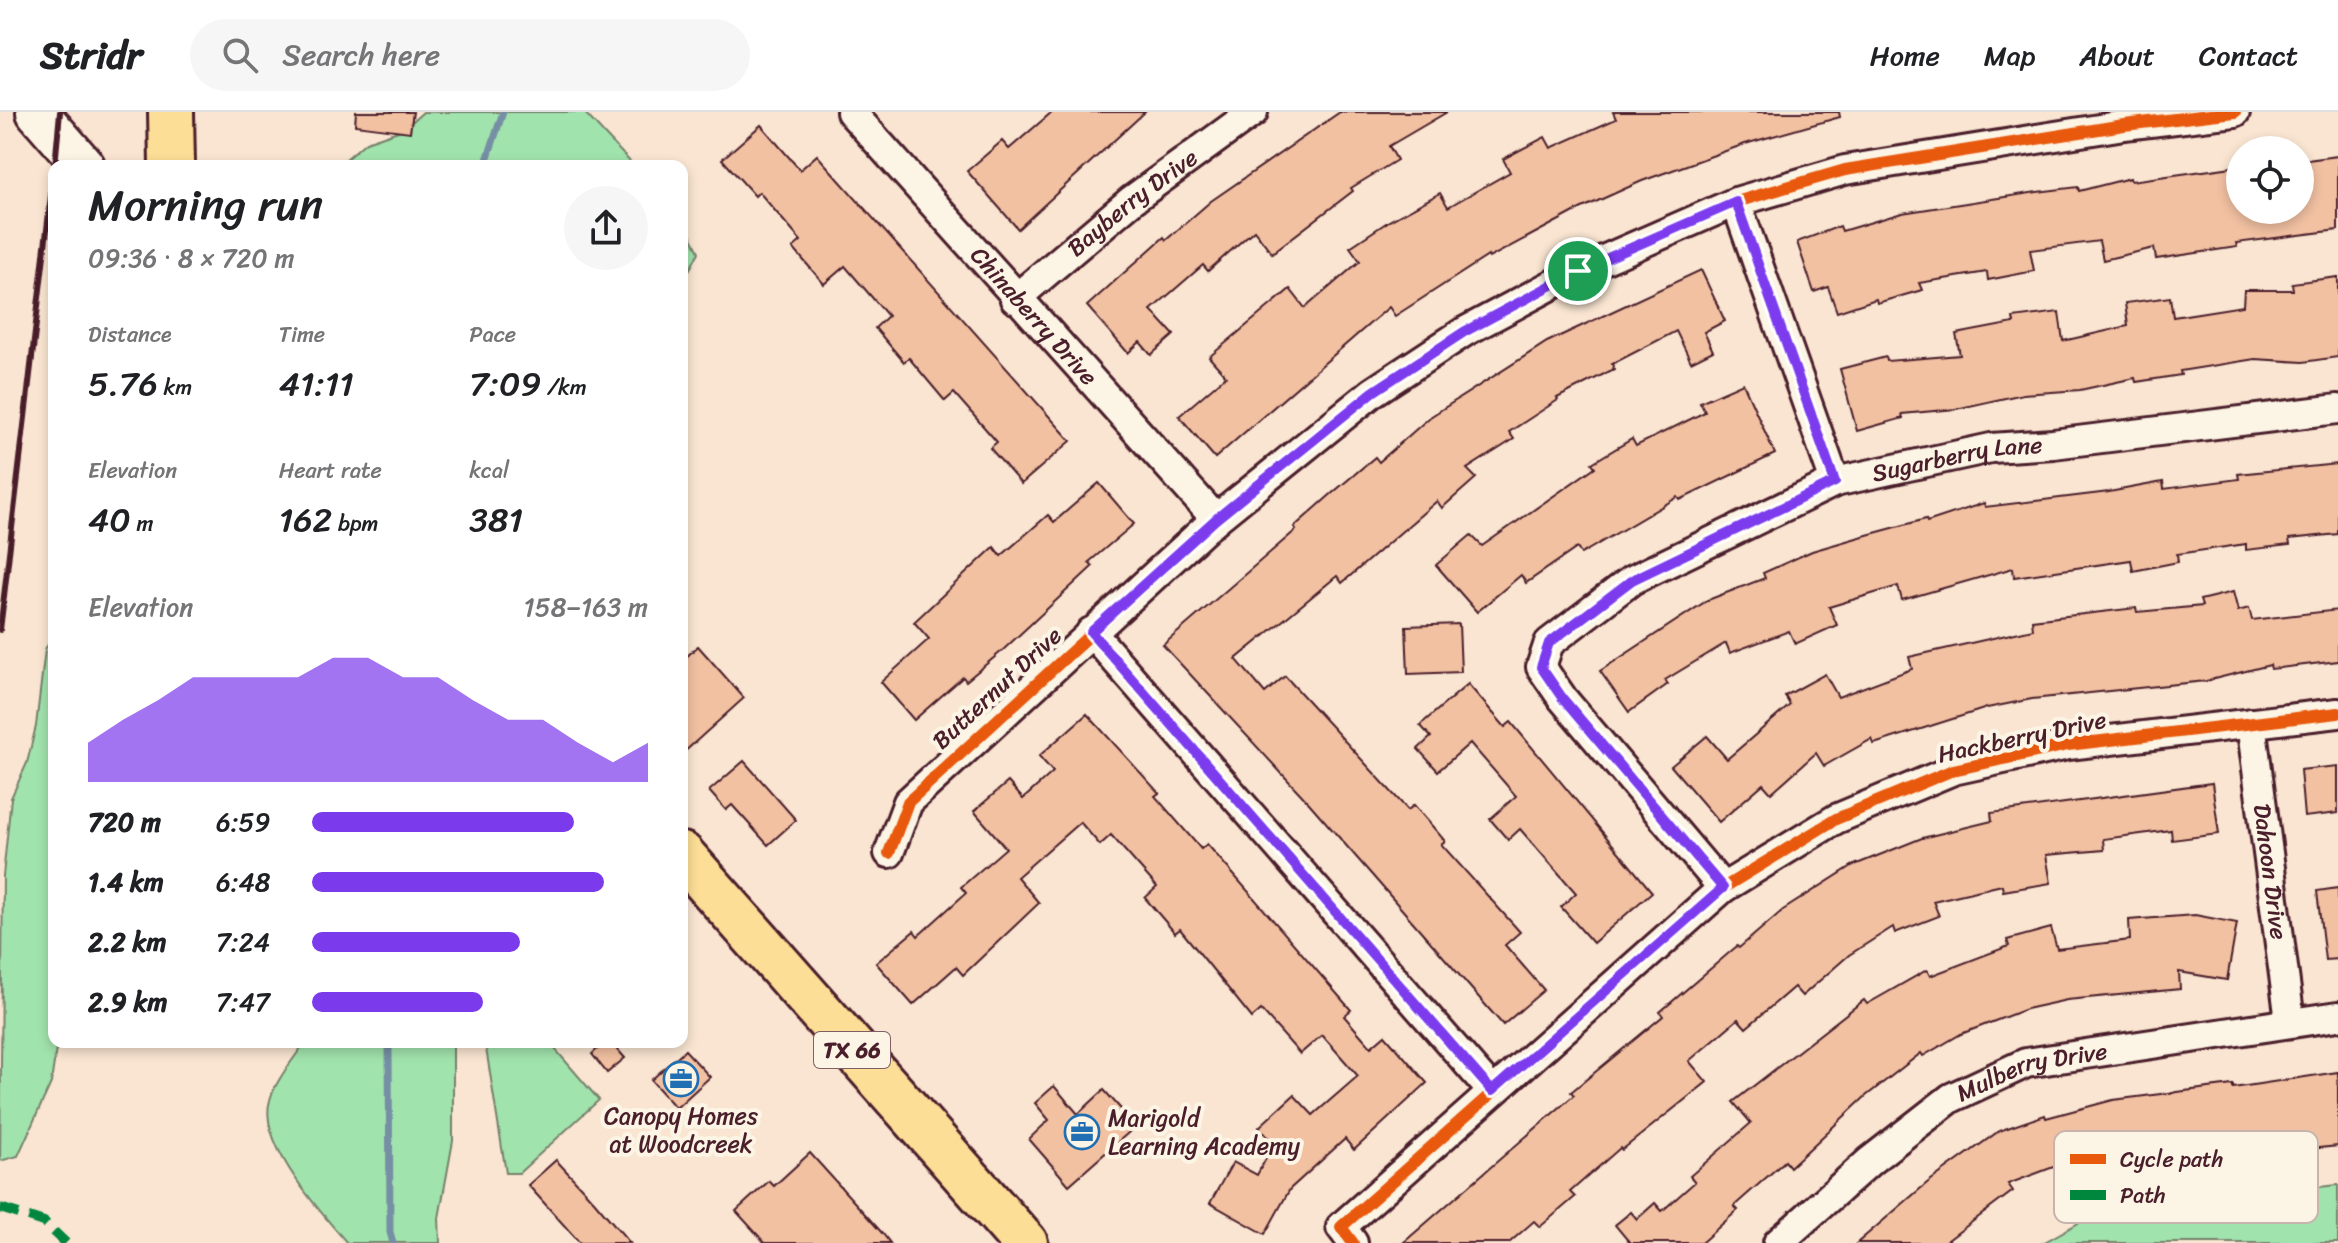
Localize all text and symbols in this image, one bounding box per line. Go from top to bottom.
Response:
search box [190,19,750,91]
text: Stridr [40,22,142,89]
text: Search here [282,28,440,82]
text: Home [1870,31,1940,80]
text: Map [1984,31,2035,80]
text: About [2079,31,2155,80]
text: Contact [2199,31,2298,80]
icon: search [218,33,262,77]
map controls [2226,136,2314,224]
button: locate [2226,136,2314,224]
street label: Bayberry Drive [1057,137,1207,268]
text: Morning run [88,166,323,244]
button: share [564,186,648,270]
text: 09:36 · 8 × 720 m [88,235,294,281]
street label: Chinaberry Drive [959,236,1108,396]
pin [1544,237,1612,305]
icon: arrive [1556,249,1600,293]
text: Distance [88,315,172,354]
text: Time [279,315,325,354]
text: Pace [469,315,516,354]
text: 5.76 [88,354,158,414]
text: 41:11 [279,354,354,414]
text: 7:09 [469,354,541,414]
text: km [158,368,192,407]
text: /km [541,368,587,407]
street label: Sugarberry Lane [1868,424,2044,494]
text: Elevation [88,451,177,490]
text: Heart rate [279,451,382,490]
text: kcal [469,451,509,490]
text: 40 [88,490,131,550]
text: 162 [279,490,332,550]
text: 381 [469,490,523,550]
text: m [131,504,153,543]
text: bpm [332,504,379,543]
text: Elevation [88,584,193,630]
text: 158–163 m [524,584,648,630]
street label: Butternut Drive [922,616,1072,760]
street label: Hackberry Drive [1934,699,2110,775]
text: 720 m [88,799,161,845]
text: 6:59 [216,799,270,845]
street label: Dahoon Drive [2241,801,2300,942]
text: 1.4 km [88,859,164,905]
text: 6:48 [216,859,271,905]
text: 2.2 km [88,919,166,965]
text: 7:24 [216,919,270,965]
text: 2.9 km [88,979,167,1025]
text: 7:47 [216,979,270,1025]
street label: Mulberry Drive [1949,1030,2110,1114]
road number: TX 66 [814,1032,890,1068]
office icon: Canopy Homes at Woodcreek [662,1060,700,1098]
place label: Canopy Homes at Woodcreek [604,1095,758,1165]
place label: Marigold Learning Academy [1108,1097,1300,1167]
office icon: Marigold Learning Academy [1063,1113,1101,1151]
legend [2054,1131,2318,1223]
text: Cycle path [2120,1140,2223,1179]
text: Path [2120,1176,2166,1215]

